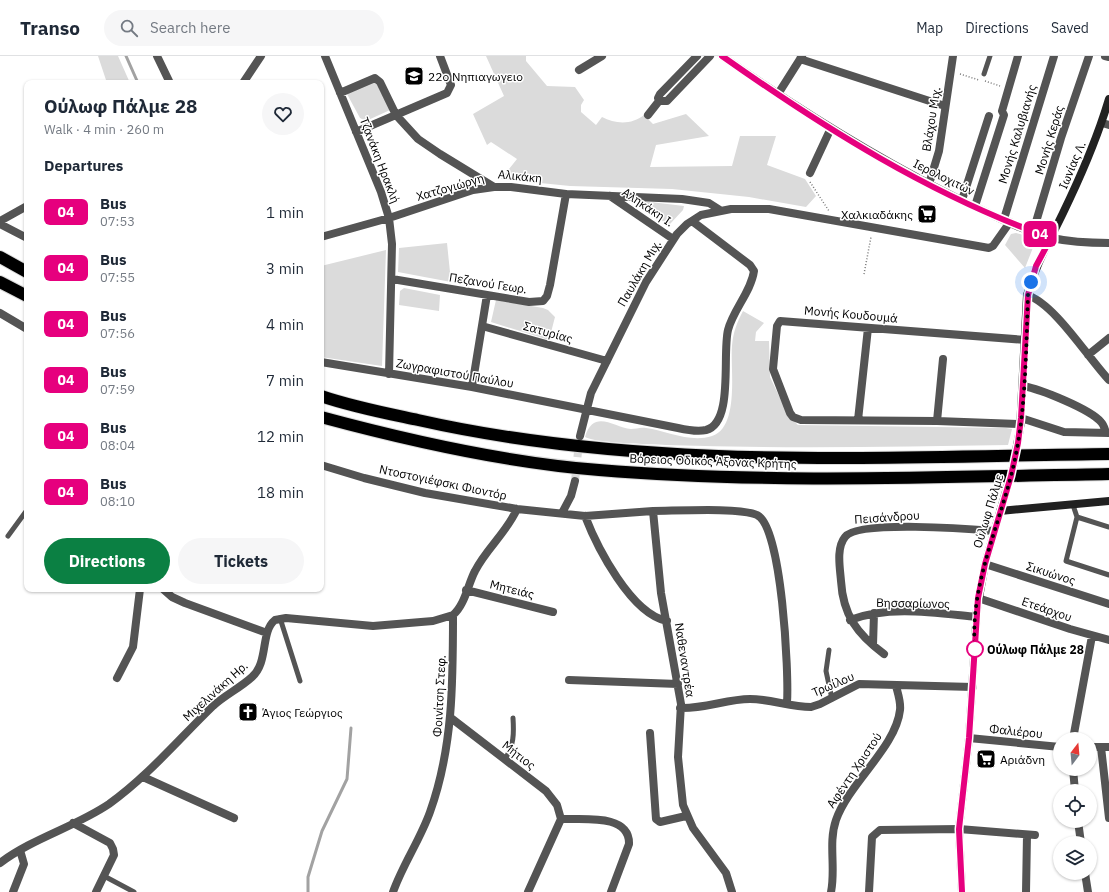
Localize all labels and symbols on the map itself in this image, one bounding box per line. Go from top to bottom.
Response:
school or university icon: 22ο Νηπιαγωγειο [403,65,425,87]
place label: 22ο Νηπιαγωγειο [428,69,523,84]
street label: Μονής Καλυβιανής [995,82,1039,185]
street label: Βλάχου Μιχ. [918,86,944,152]
street label: Μονής Κεράς [1031,103,1067,176]
street label: Τζανάκη Ηρακλή [357,115,403,205]
street label: Ιωνίας Λ. [1055,139,1089,191]
street label: Ιερολοχιτών [911,156,977,198]
street label: Αλικάκη [497,166,543,186]
street label: Χατζογιώργη [414,170,486,204]
street label: Αληκάκη Ι. [619,184,677,230]
supermarket icon: Χαλκιαδάκης [916,203,938,225]
place label: Χαλκιαδάκης [841,207,913,222]
line badge: 04 [1022,221,1058,247]
street label: Παυλάκη Μιχ. [614,237,664,309]
street label: Πεζανού Γεωρ. [448,269,528,297]
your location [1021,272,1041,292]
street label: Μονής Κουδουμά [804,302,899,326]
street label: Σατυρίας [522,318,574,346]
street label: Ζωγραφιστού Παύλου [395,355,515,391]
street label: Βόρειος Οδικός Άξονας Κρήτης [629,451,797,471]
street label: Ντοστογιέφσκι Φιοντόρ [378,461,508,503]
street label: Ούλωφ Πάλμε [970,472,1006,550]
street label: Πεισάνδρου [854,507,920,527]
street label: Σικυώνος [1025,558,1078,588]
street label: Μητειάς [488,576,536,602]
street label: Ετεάρχου [1020,593,1074,625]
street label: Βησσαρίωνος [876,595,950,611]
street label: Ναθεναντρέα [672,622,698,699]
marker: Ούλωφ Πάλμε 28 [966,640,984,658]
place label: Ούλωφ Πάλμε 28 [987,642,1084,657]
street label: Φοινίτση Στεφ. [429,655,449,737]
street label: Μιχελινάκη Ηρ. [179,658,251,724]
street label: Τρωίλου [809,668,857,700]
church icon: Άγιος Γεώργιος [237,701,259,723]
place label: Άγιος Γεώργιος [262,705,343,720]
street label: Φαλιέρου [988,721,1044,741]
street label: Αφέντη Χριστού [823,729,885,811]
north arrow [1053,732,1097,776]
street label: Μήτιος [499,737,539,773]
supermarket icon: Αριάδνη [975,748,997,770]
place label: Αριάδνη [1000,752,1045,767]

